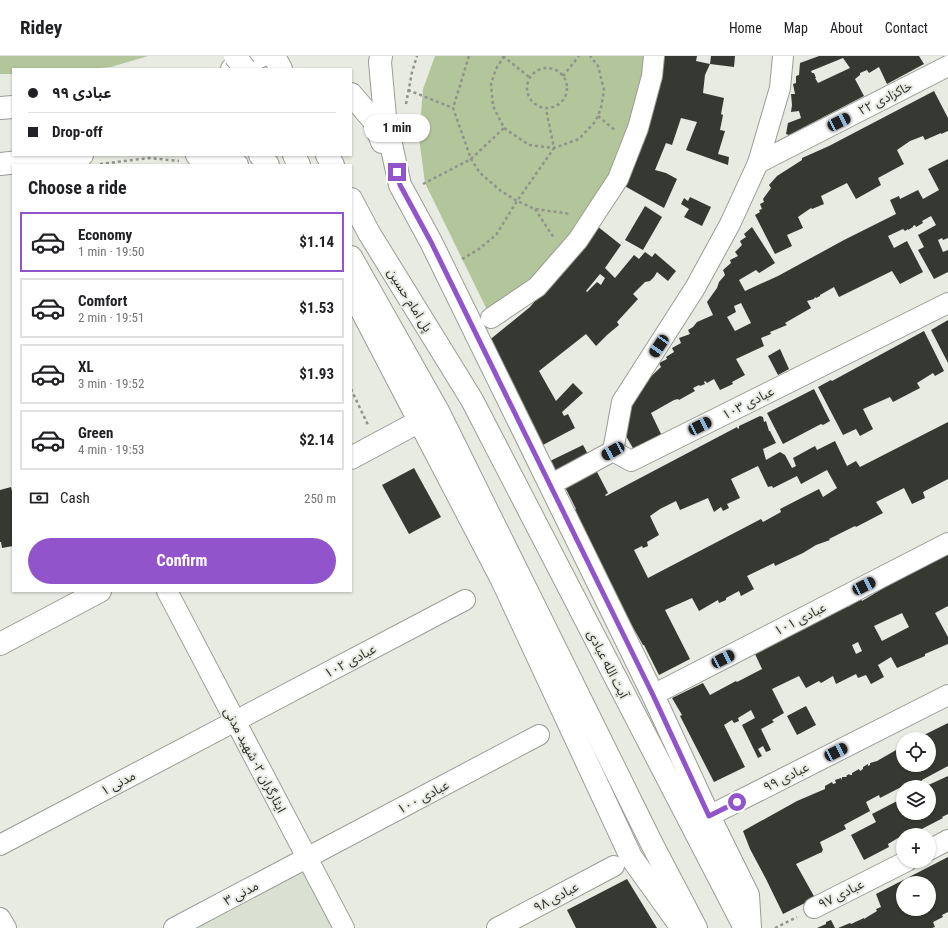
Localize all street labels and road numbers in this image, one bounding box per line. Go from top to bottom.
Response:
street label: خاکزادی ۲۲ [855,78,915,119]
street label: پل امام حسین [383,265,436,336]
street label: عبادی ۱۰۳ [720,383,777,423]
street label: عبادی ۱۰۱ [772,599,829,639]
street label: آیت الله عبادی [583,627,632,702]
street label: عبادی ۱۰۲ [322,641,379,682]
street label: ایثارگران ۲- شهید مدنی [220,705,289,816]
street label: عبادی ۹۹ [761,759,812,796]
street label: مدنی ۱ [98,768,139,799]
street label: عبادی ۱۰۰ [395,777,452,818]
street label: عبادی ۹۷ [816,876,867,913]
street label: مدنی ۳ [221,878,262,909]
street label: عبادی ۹۸ [531,879,582,916]

